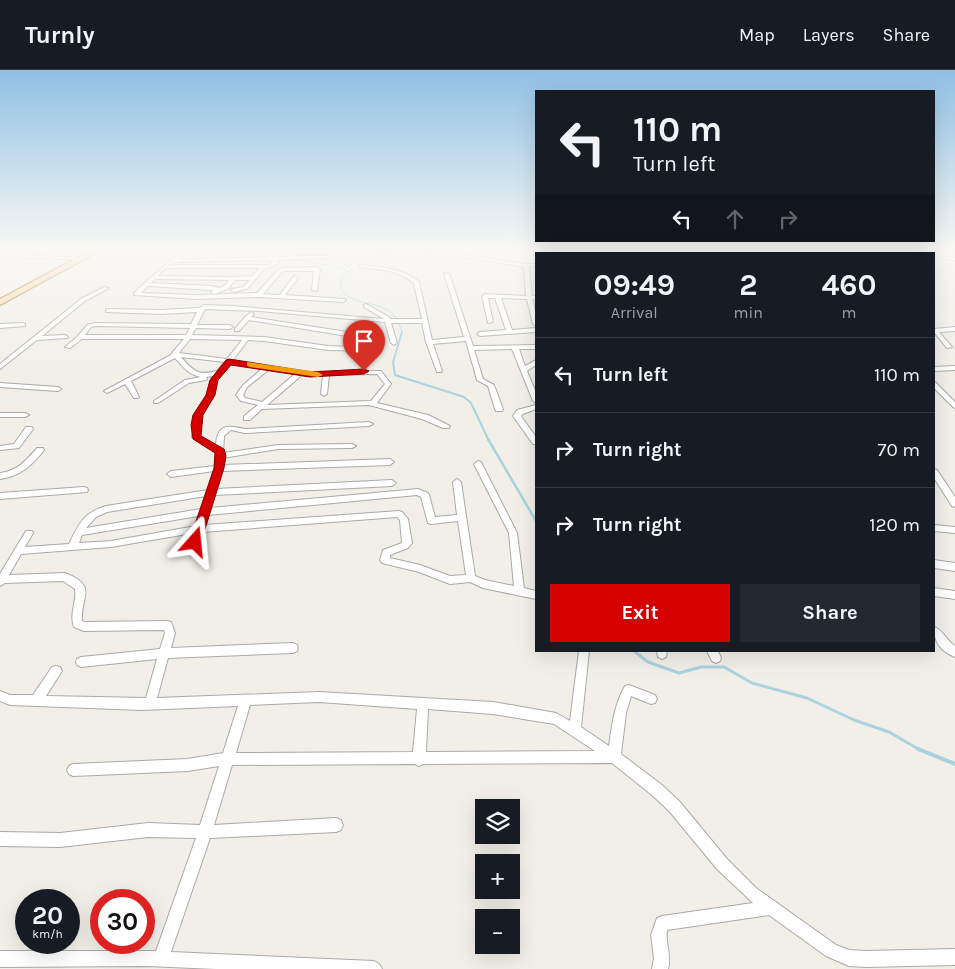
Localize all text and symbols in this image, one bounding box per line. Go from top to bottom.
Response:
text: Turnly [25,21,95,49]
text: Map [739,24,775,46]
text: Layers [803,24,855,46]
text: Share [883,24,930,46]
text: 110 m [633,109,722,150]
icon: left [550,110,615,175]
text: Turn left [633,151,716,177]
icon: left [668,205,696,233]
icon: ahead [721,205,749,233]
icon: right [774,205,802,233]
text: 09:49 [594,267,675,303]
text: 2 [739,267,757,303]
text: 460 [821,267,876,303]
text: Arrival [611,303,658,322]
text: min [734,303,763,322]
text: m [841,303,856,322]
pin [343,320,385,371]
icon: arrive [350,327,378,355]
icon: left [550,361,578,389]
text: Turn left [593,364,668,386]
text: 110 m [874,364,920,386]
icon: right [550,436,578,464]
text: Turn right [593,439,682,461]
text: 70 m [878,439,920,461]
icon: right [550,511,578,539]
text: Turn right [593,514,682,536]
text: 120 m [869,514,920,536]
position arrow [168,515,220,567]
button: Exit [550,584,730,642]
button: Share [740,584,920,642]
map controls [475,799,520,954]
button: layers [475,799,520,844]
button: + [475,854,520,899]
speed limit sign: 30 [90,889,155,954]
text: 20 [32,901,63,930]
button: − [475,909,520,954]
text: km/h [32,927,63,941]

